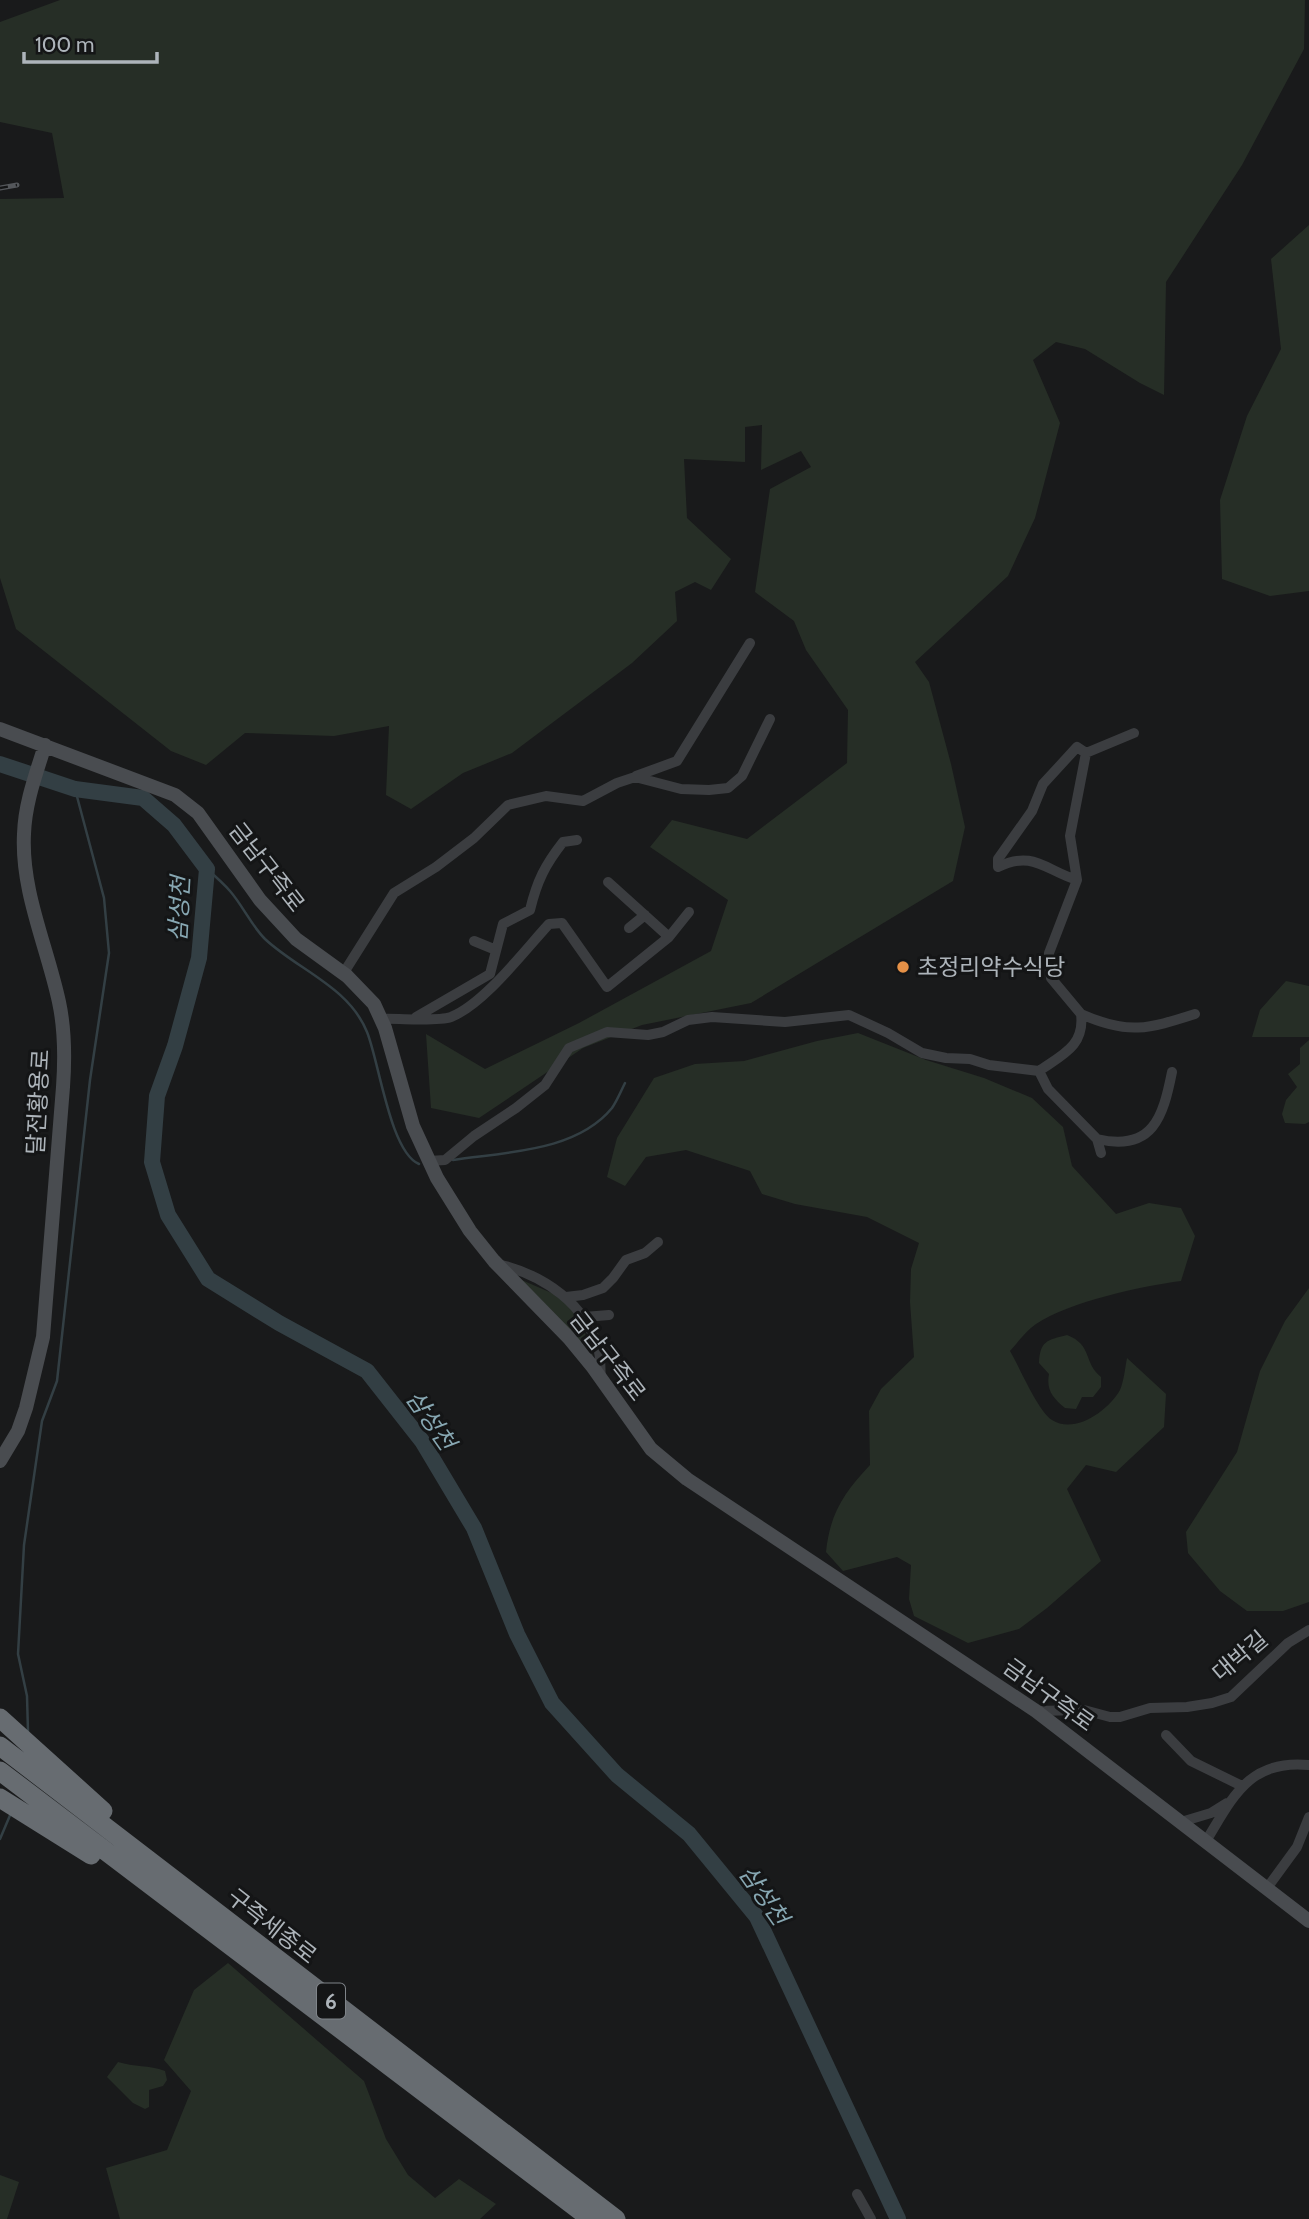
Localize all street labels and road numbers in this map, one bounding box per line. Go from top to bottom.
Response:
street label: 금남구즉로 [223,817,311,917]
street label: 달전황용로 [21,1048,55,1156]
street label: 금남구즉로 [564,1306,652,1406]
street label: 대박길 [1207,1625,1273,1687]
street label: 금남구즉로 [998,1653,1100,1737]
street label: 구즉세종로 [222,1882,322,1970]
road number: 6 [317,1983,345,2018]

